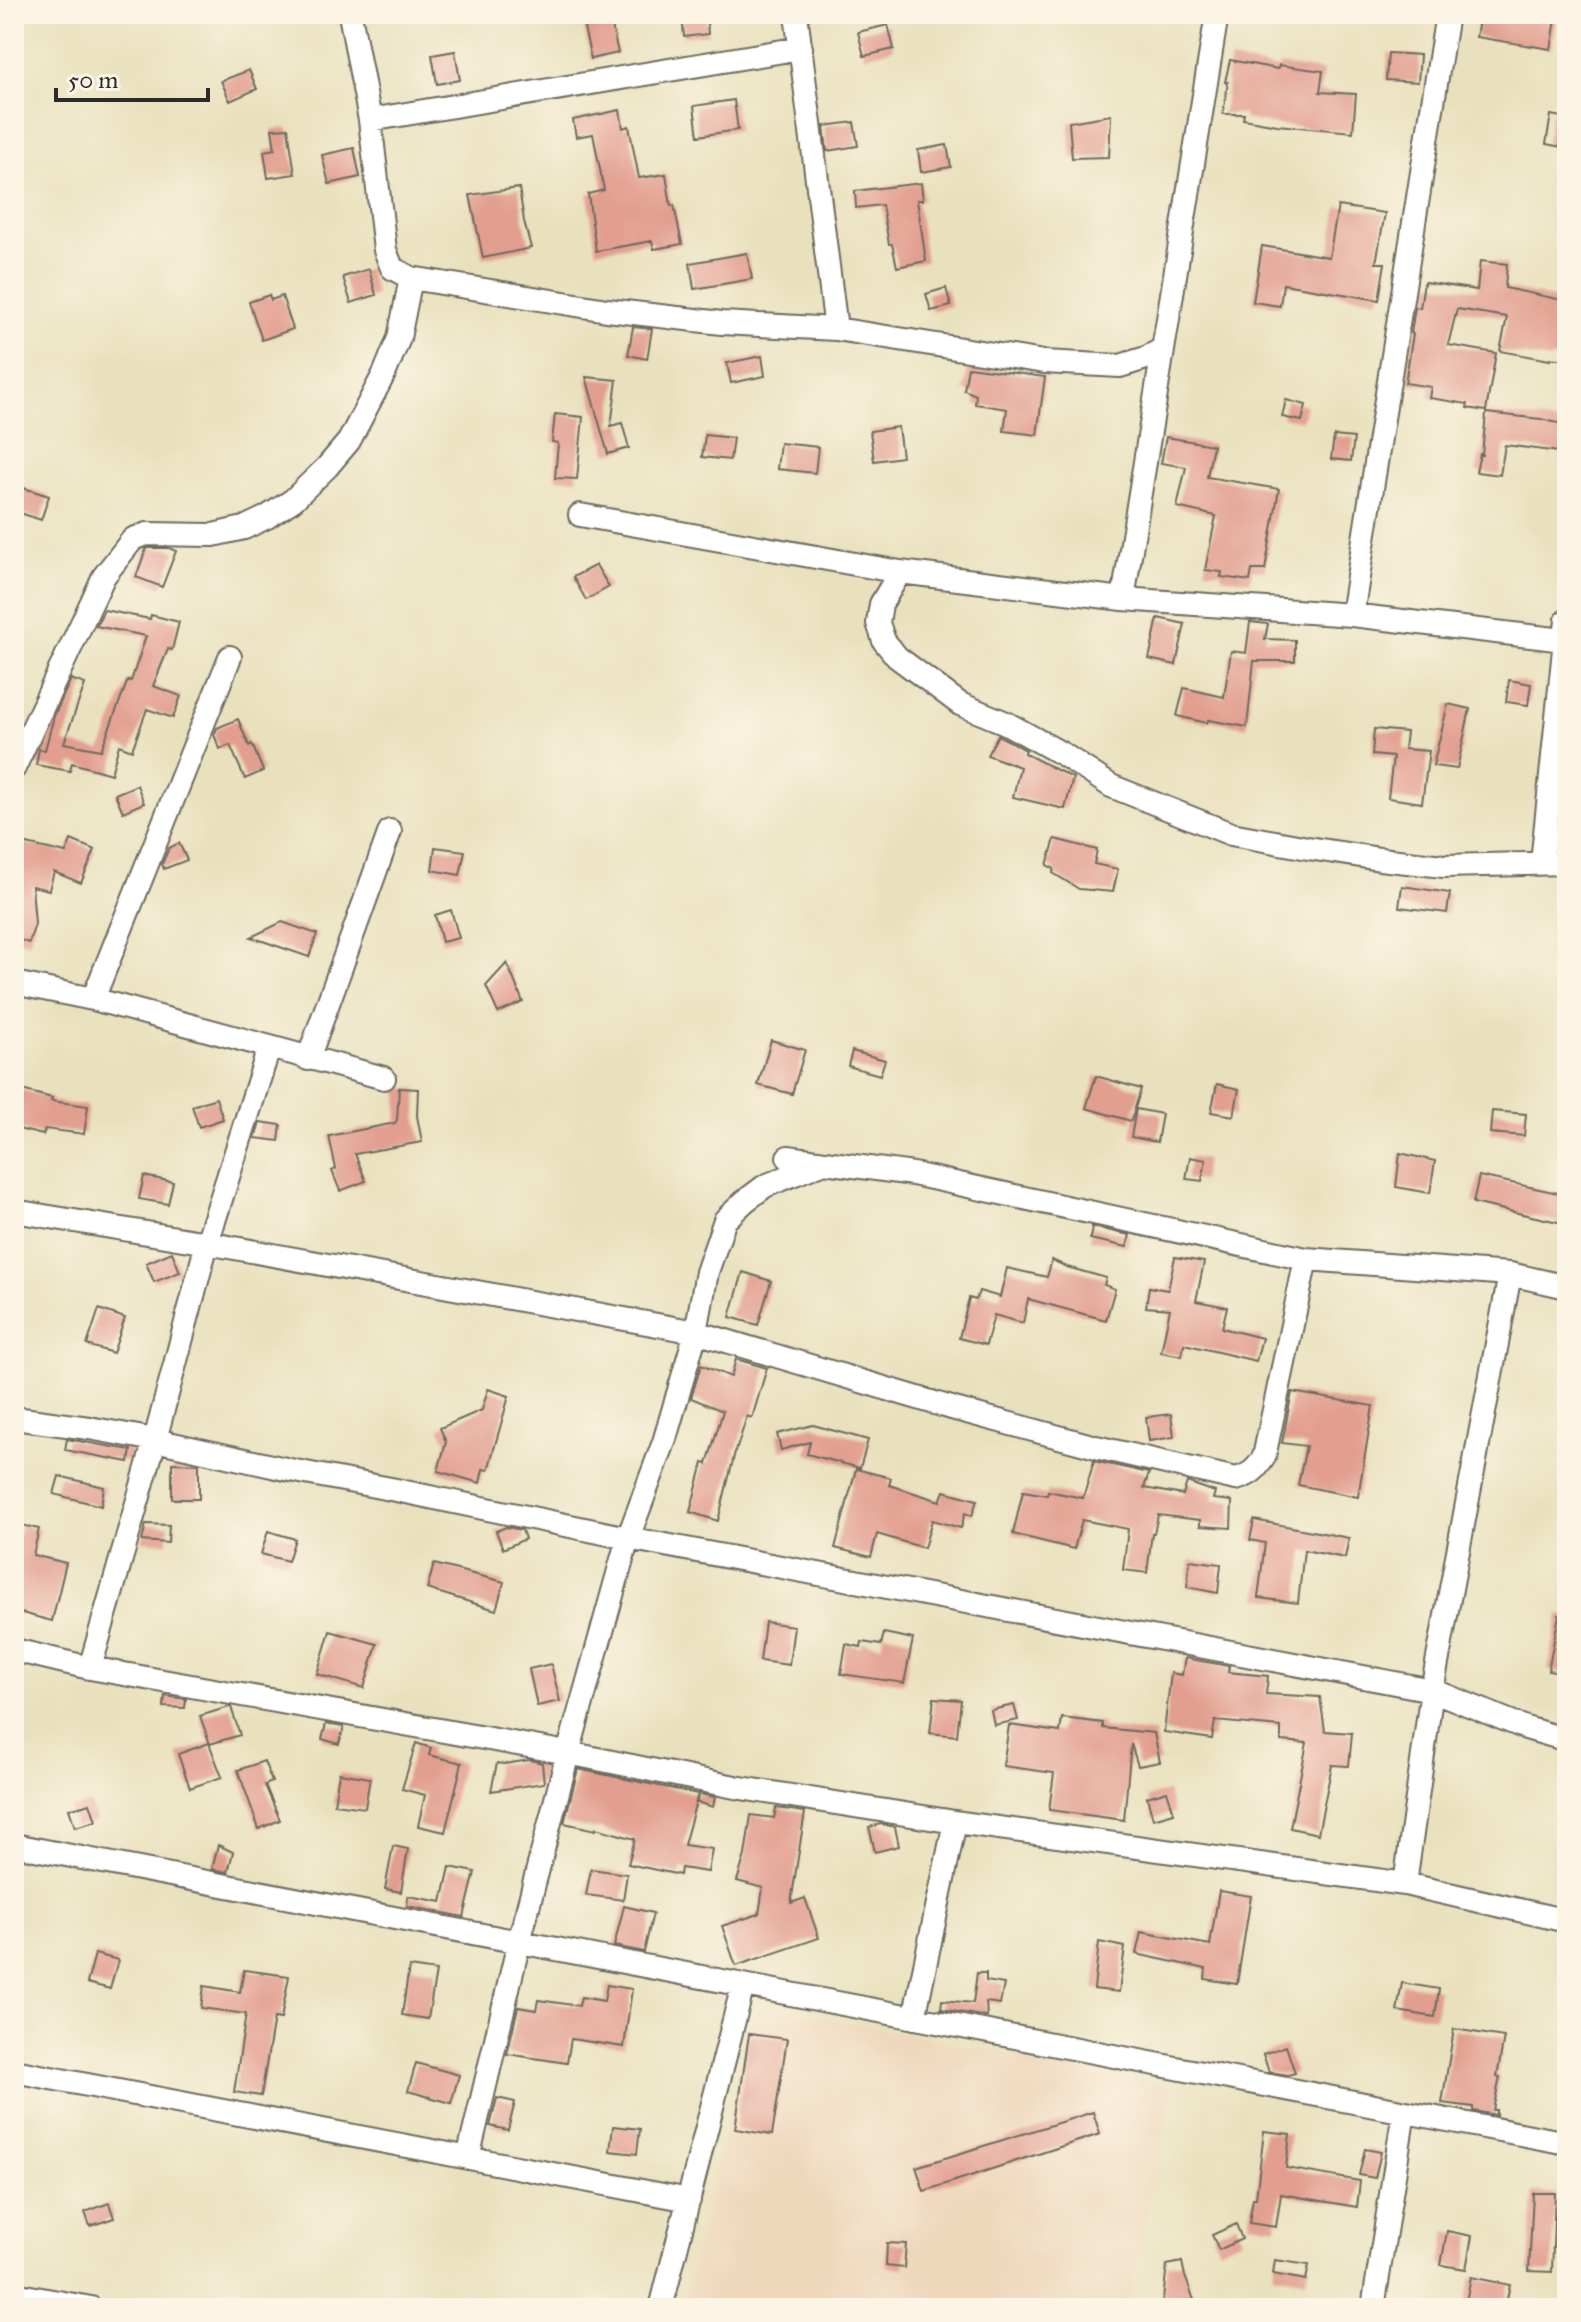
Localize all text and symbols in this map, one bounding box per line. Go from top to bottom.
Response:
scale bar [56,52,208,102]
text: 50 m [68,65,118,95]

